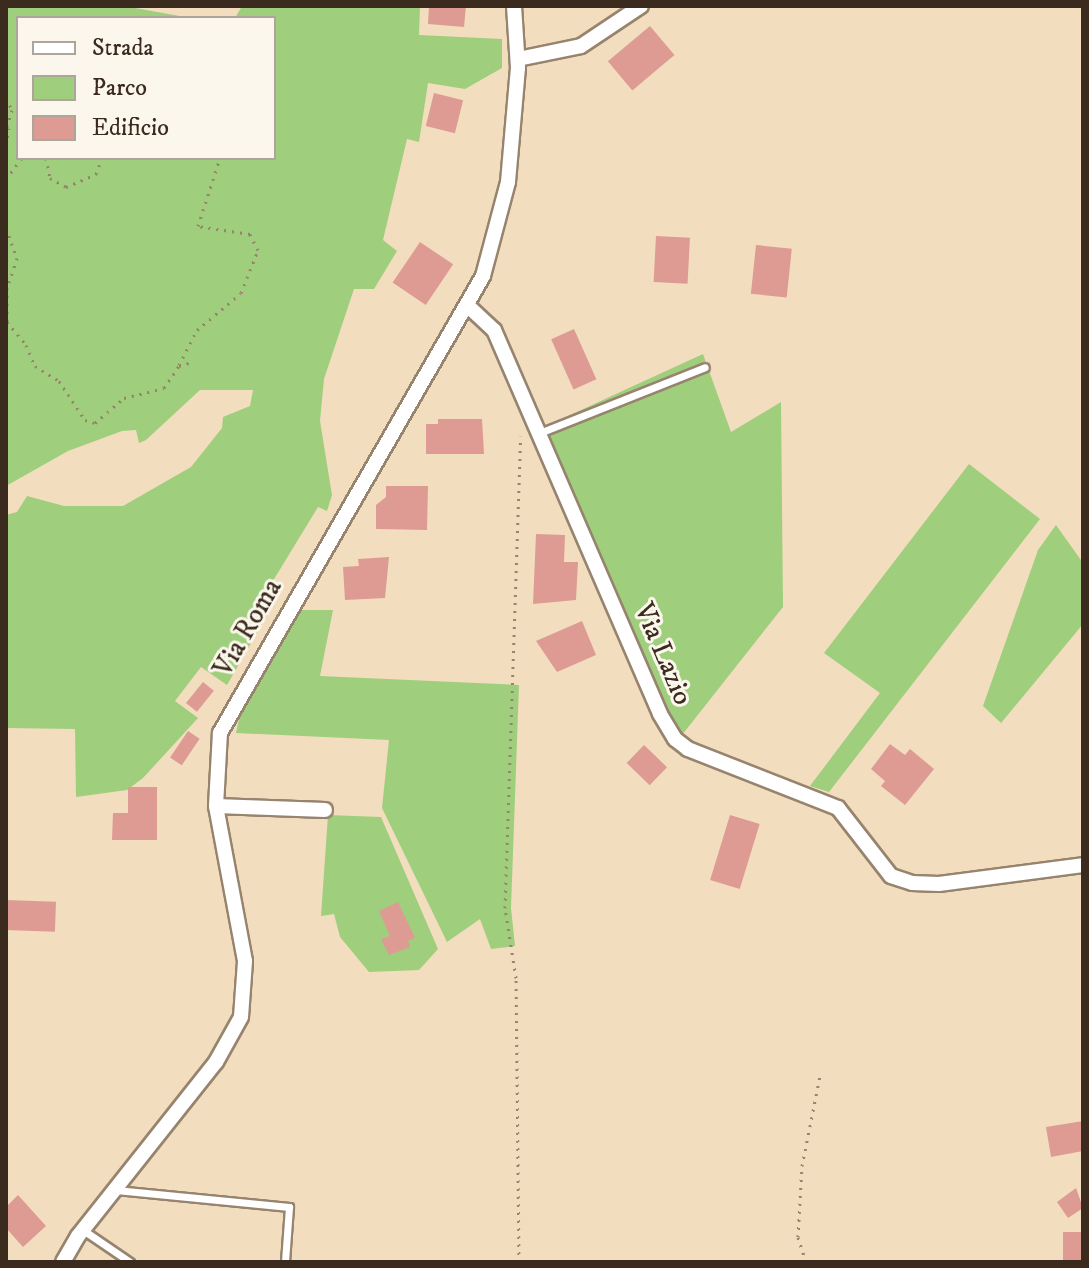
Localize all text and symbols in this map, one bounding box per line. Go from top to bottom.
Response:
legend [16,16,276,160]
text: Strada [92,33,154,63]
text: Parco [92,73,147,103]
text: Edificio [92,113,169,143]
street label: Via Roma [207,573,289,683]
street label: Via Lazio [626,598,700,710]

